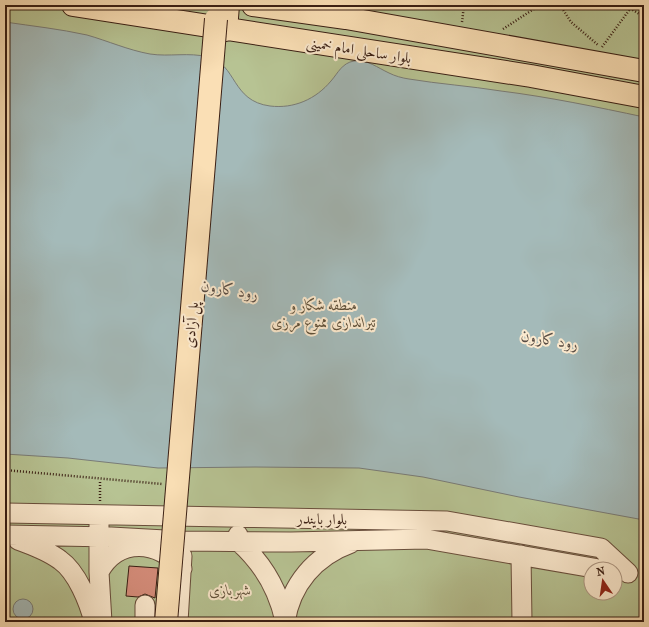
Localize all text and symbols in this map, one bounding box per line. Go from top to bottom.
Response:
street label: بلوار ساحلی امام خمینی [305,33,413,71]
water label: رود کارون [200,276,260,303]
park label: منطقه شکار و تیراندازی ممنوع مرزی [272,296,376,335]
street label: پل آزادی [180,300,204,349]
water label: رود کارون [520,326,580,353]
street label: بلوار بایندر [295,510,347,529]
north arrow [583,561,623,601]
text: N [595,564,607,579]
park label: شهربازی [209,581,251,600]

